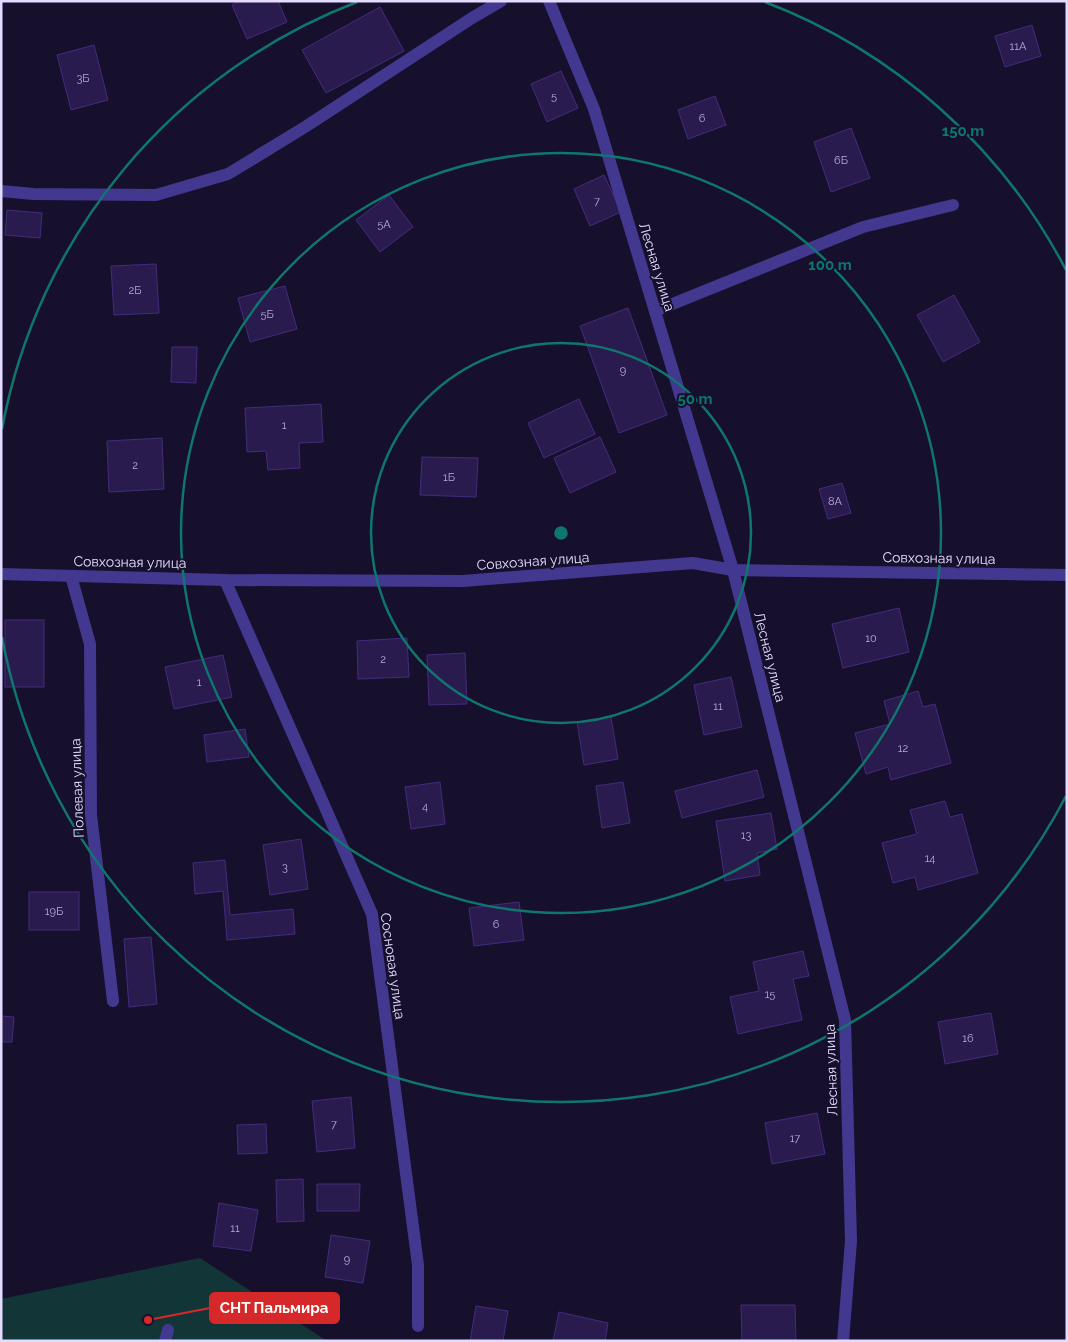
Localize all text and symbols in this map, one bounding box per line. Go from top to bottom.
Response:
house number: 11А [1010,40,1027,53]
house number: 3Б [76,72,90,85]
house number: 5 [551,90,557,103]
house number: 6 [699,112,706,125]
text: 150 m [942,122,984,140]
house number: 6Б [834,154,848,167]
house number: 7 [594,195,600,208]
house number: 5А [377,218,391,231]
street label: Лесная улица [636,221,678,313]
text: 100 m [808,256,852,274]
house number: 2Б [129,284,141,297]
house number: 5Б [260,308,274,321]
house number: 9 [620,364,626,377]
text: 50 m [677,390,713,408]
house number: 1 [282,419,287,432]
house number: 2 [132,459,138,472]
house number: 1Б [443,471,455,484]
house number: 8А [828,495,842,508]
centre of rings [552,524,570,542]
street label: Совхозная улица [476,549,590,573]
street label: Совхозная улица [882,549,996,567]
street label: Совхозная улица [73,553,187,571]
street label: Лесная улица [751,610,789,704]
house number: 10 [865,632,877,645]
house number: 2 [380,653,386,666]
house number: 1 [197,676,202,689]
house number: 11 [713,700,723,713]
street label: Полевая улица [67,738,87,838]
house number: 12 [898,742,908,755]
house number: 4 [422,800,428,813]
house number: 13 [741,829,751,842]
house number: 14 [925,852,935,865]
house number: 3 [282,861,288,874]
house number: 19Б [45,905,63,918]
street label: Сосновая улица [378,912,408,1020]
house number: 6 [493,918,500,931]
house number: 15 [765,988,775,1001]
street label: Лесная улица [821,1024,841,1116]
house number: 16 [962,1032,974,1045]
house number: 7 [331,1118,337,1131]
house number: 17 [790,1132,800,1145]
house number: 11 [230,1222,240,1235]
house number: 9 [344,1253,350,1266]
callout: СНТ Пальмира [210,1293,339,1323]
text: СНТ Пальмира [220,1299,329,1317]

